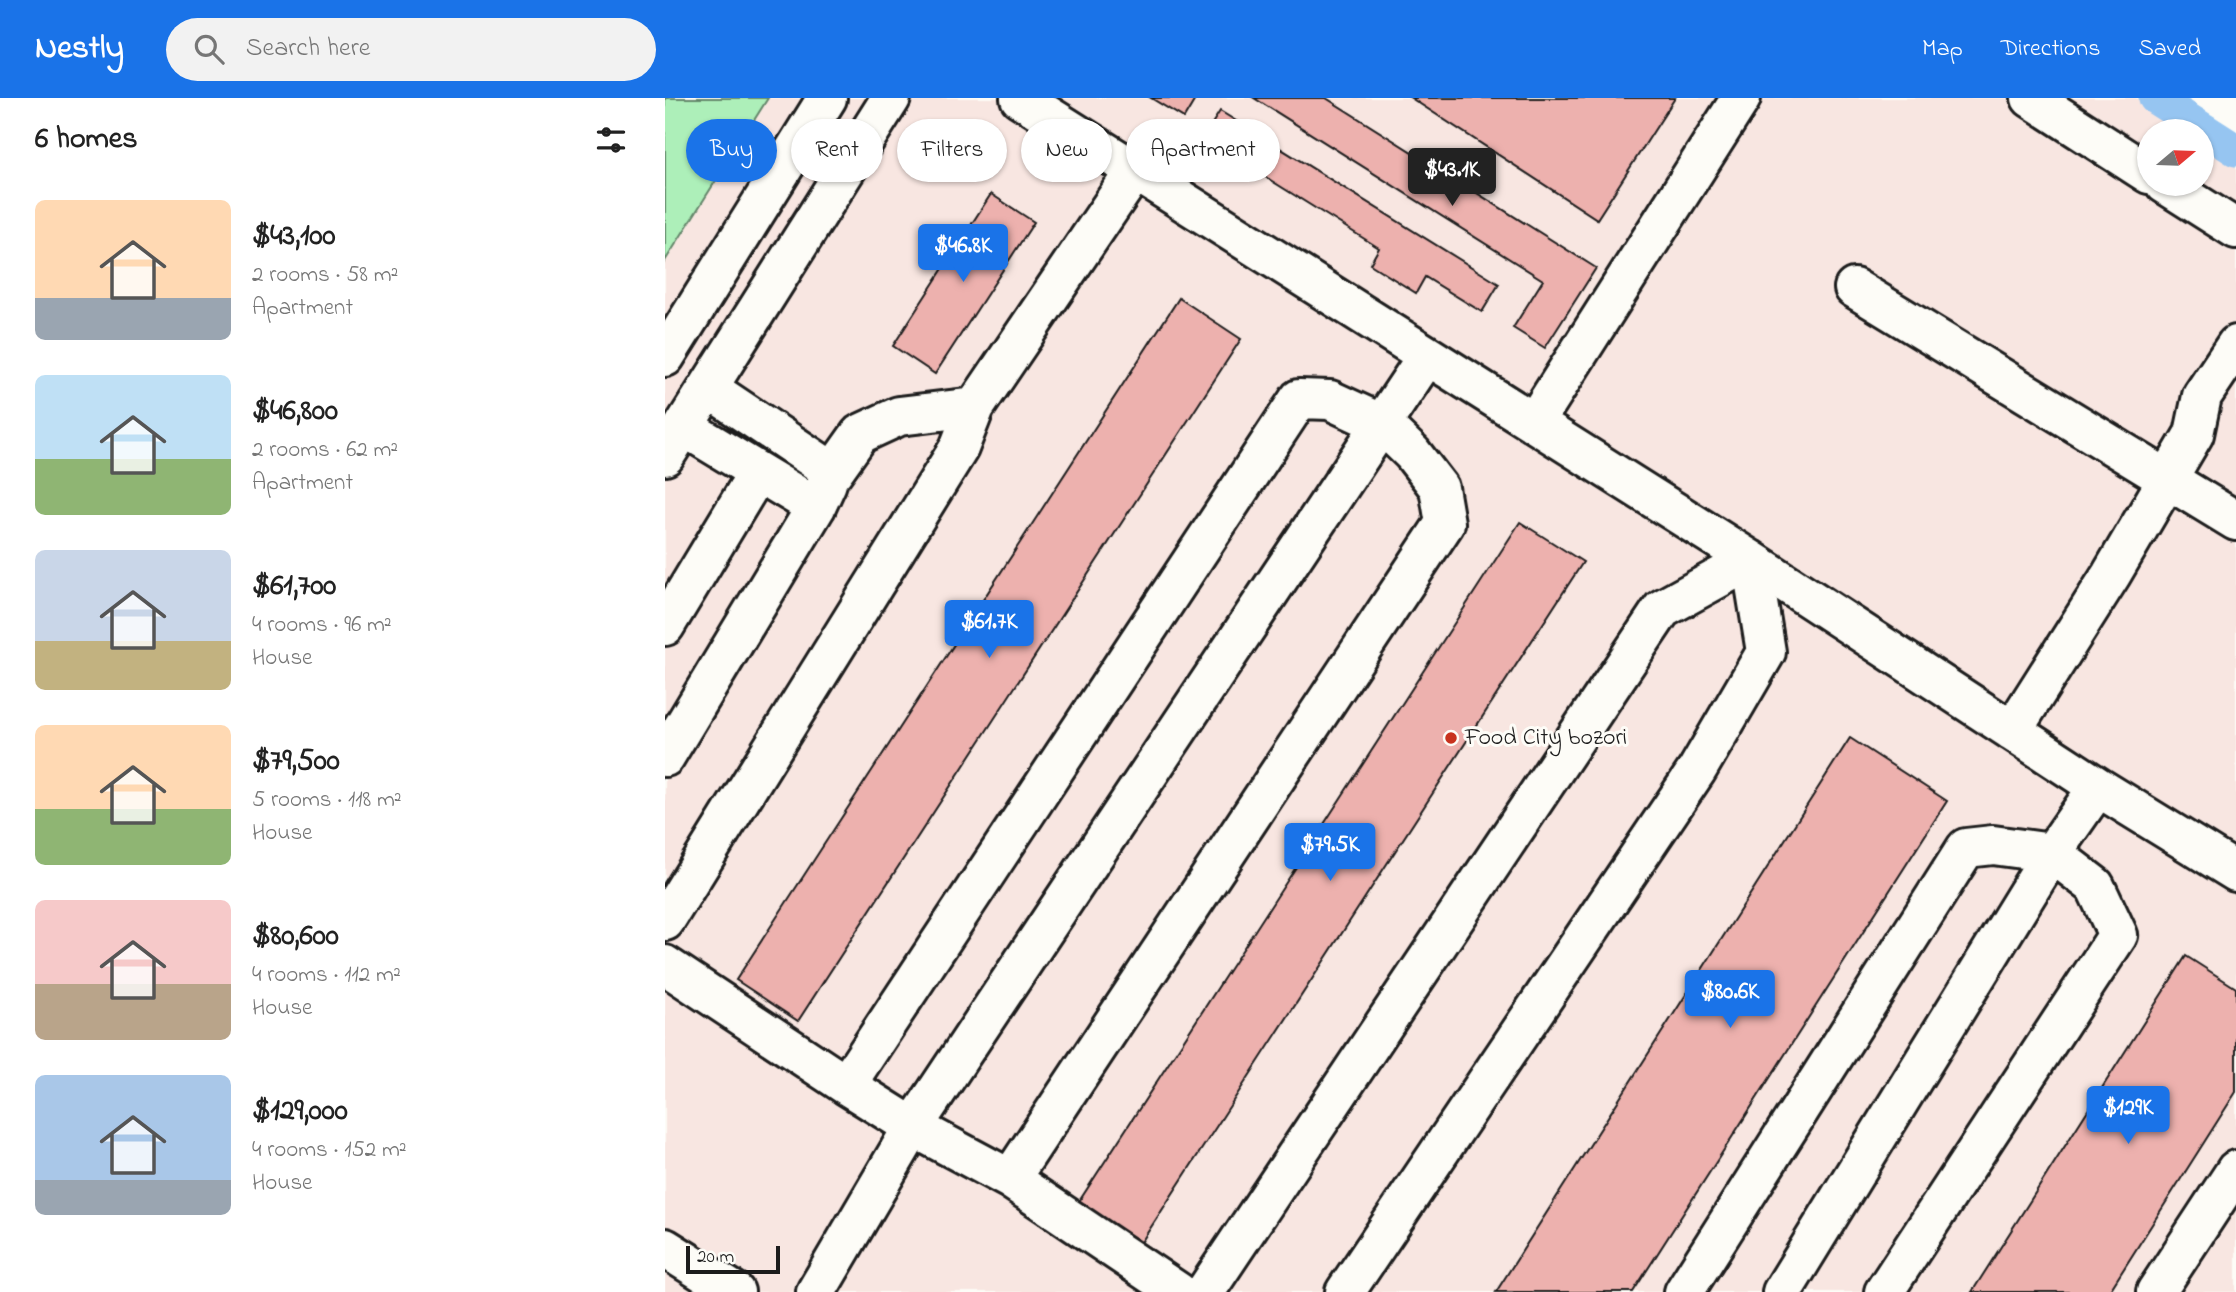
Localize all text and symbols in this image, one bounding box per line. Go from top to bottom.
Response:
search box [166,18,656,81]
text: Nestly [35,25,124,73]
icon: search [190,30,228,68]
text: Search here [246,30,370,68]
text: Map [1922,32,1963,67]
text: Directions [2001,32,2100,67]
text: Saved [2138,32,2201,67]
text: 6 homes [35,118,138,162]
chip: Buy [686,119,777,182]
chip: Rent [791,119,883,182]
chip: Filters [897,119,1007,182]
chip: New [1021,119,1112,182]
chip: Apartment [1126,119,1280,182]
north arrow [2137,119,2214,196]
map controls [2137,119,2214,196]
icon: filters [592,121,630,159]
pin: $43.1K [1395,148,1509,208]
text: $43.1K [1424,154,1480,187]
text: $43,100 [252,215,336,259]
pin: $46.8K [906,225,1020,284]
icon: home [91,228,175,312]
text: $46.8K [934,230,992,263]
text: 2 rooms · 58 m² [252,259,398,292]
text: Apartment [252,292,353,325]
text: $46,800 [252,390,338,434]
icon: home [91,403,175,487]
text: 2 rooms · 62 m² [252,434,398,467]
text: Apartment [252,467,353,500]
text: $61,700 [252,565,336,609]
icon: home [91,578,175,662]
pin: $61.7K [932,601,1046,660]
text: $61.7K [961,606,1017,639]
text: 4 rooms · 96 m² [252,609,392,642]
text: House [252,642,312,675]
place label: Food City bozori [1464,721,1627,757]
marker: Food City bozori [1443,730,1459,746]
text: $79,500 [252,740,340,784]
icon: home [91,753,175,837]
text: 5 rooms · 118 m² [252,784,402,817]
text: House [252,817,312,850]
pin: $79.5K [1273,824,1387,883]
text: $79.5K [1300,829,1360,862]
text: $80,600 [252,915,339,959]
icon: home [91,928,175,1012]
text: 4 rooms · 112 m² [252,959,401,992]
pin: $80.6K [1673,970,1787,1030]
text: $80.6K [1701,976,1759,1009]
text: House [252,992,312,1025]
pin: $129K [2079,1086,2177,1146]
text: $129,000 [252,1090,348,1134]
text: $129K [2103,1092,2153,1125]
icon: home [91,1103,175,1187]
text: 4 rooms · 152 m² [252,1134,407,1167]
text: House [252,1167,312,1200]
scale bar [686,1243,781,1275]
text: 20 m [697,1244,734,1271]

